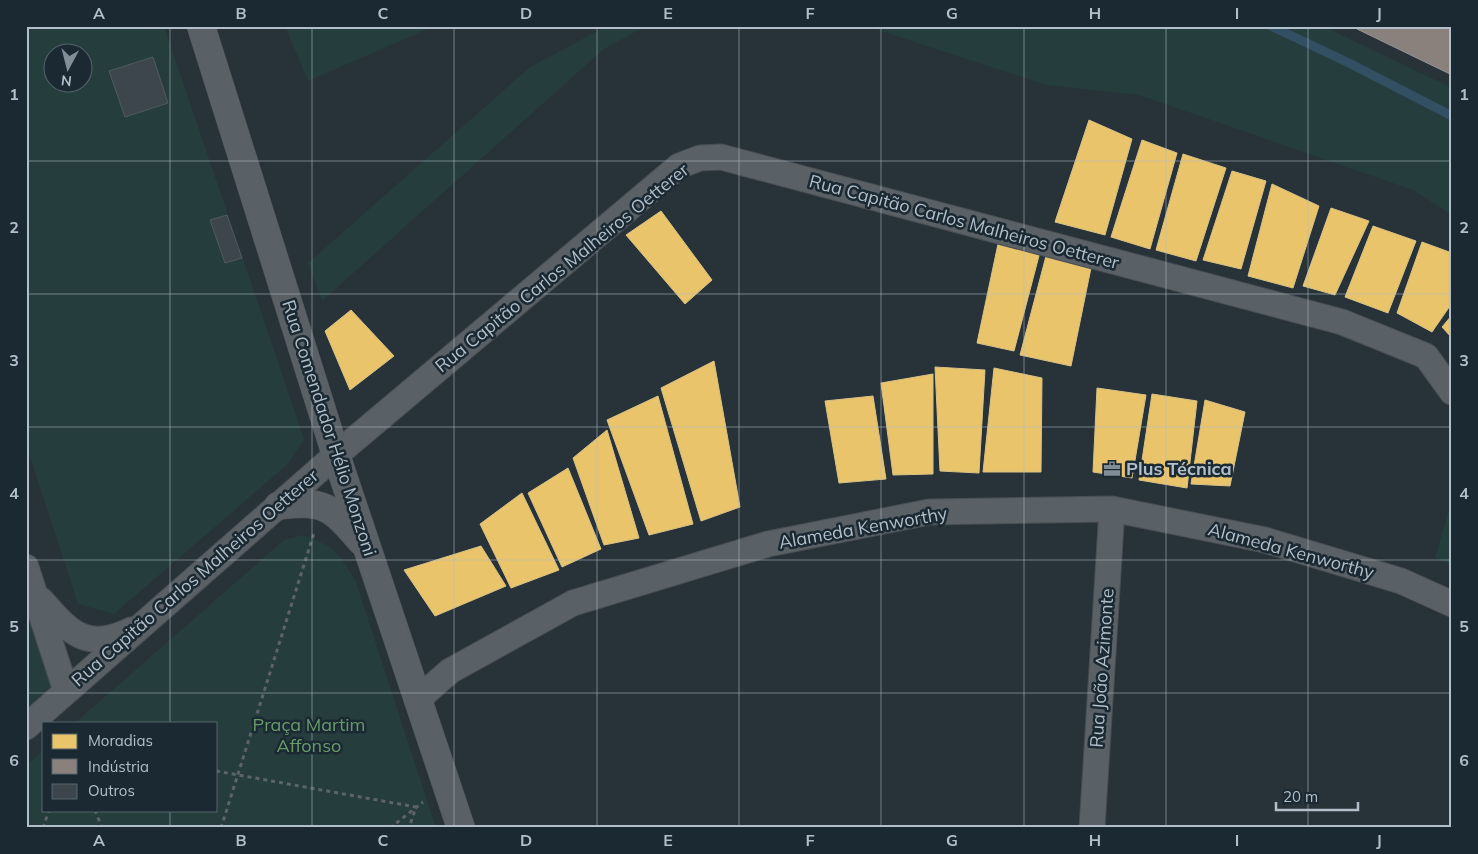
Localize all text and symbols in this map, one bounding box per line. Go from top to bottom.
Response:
text: A [93,3,105,23]
text: B [235,3,247,23]
text: C [378,3,389,23]
text: D [520,3,532,23]
text: E [663,3,673,23]
text: F [805,3,815,23]
text: G [946,3,958,23]
text: H [1089,3,1101,23]
text: I [1235,3,1239,23]
text: J [1376,3,1382,23]
north arrow [42,42,92,92]
text: N [60,71,73,90]
text: 1 [9,84,19,104]
text: 1 [1459,84,1469,104]
street label: Rua Capitão Carlos Malheiros Oetterer [430,158,694,377]
street label: Rua Capitão Carlos Malheiros Oetterer [807,169,1122,274]
text: 2 [9,217,19,237]
text: 2 [1459,217,1469,237]
street label: Rua Comendador Hélio Monzoni [277,297,382,559]
text: 3 [9,350,19,370]
text: 3 [1459,350,1469,370]
place label: Plus Técnica [1126,457,1232,480]
office icon: Plus Técnica [1102,459,1122,479]
street label: Rua Capitão Carlos Malheiros Oetterer [66,464,323,691]
text: 4 [9,483,19,503]
text: 4 [1459,483,1469,503]
street label: Alameda Kenworthy [777,501,949,554]
street label: Alameda Kenworthy [1206,517,1377,584]
street label: Rua João Azimonte [1084,587,1119,748]
text: 5 [9,616,19,636]
text: 5 [1459,616,1469,636]
park label: Praça Martim Affonso [253,713,365,757]
legend [42,722,218,812]
text: Moradias [88,731,153,750]
text: 6 [9,750,19,770]
text: 6 [1459,750,1469,770]
text: Indústria [88,757,149,776]
scale bar [1276,779,1358,811]
text: Outros [88,781,135,800]
text: 20 m [1283,787,1318,806]
text: A [93,830,105,850]
text: B [235,830,247,850]
text: C [378,830,389,850]
text: D [520,830,532,850]
text: E [663,830,673,850]
text: F [805,830,815,850]
text: G [946,830,958,850]
text: H [1089,830,1101,850]
text: I [1235,830,1239,850]
text: J [1376,830,1382,850]

